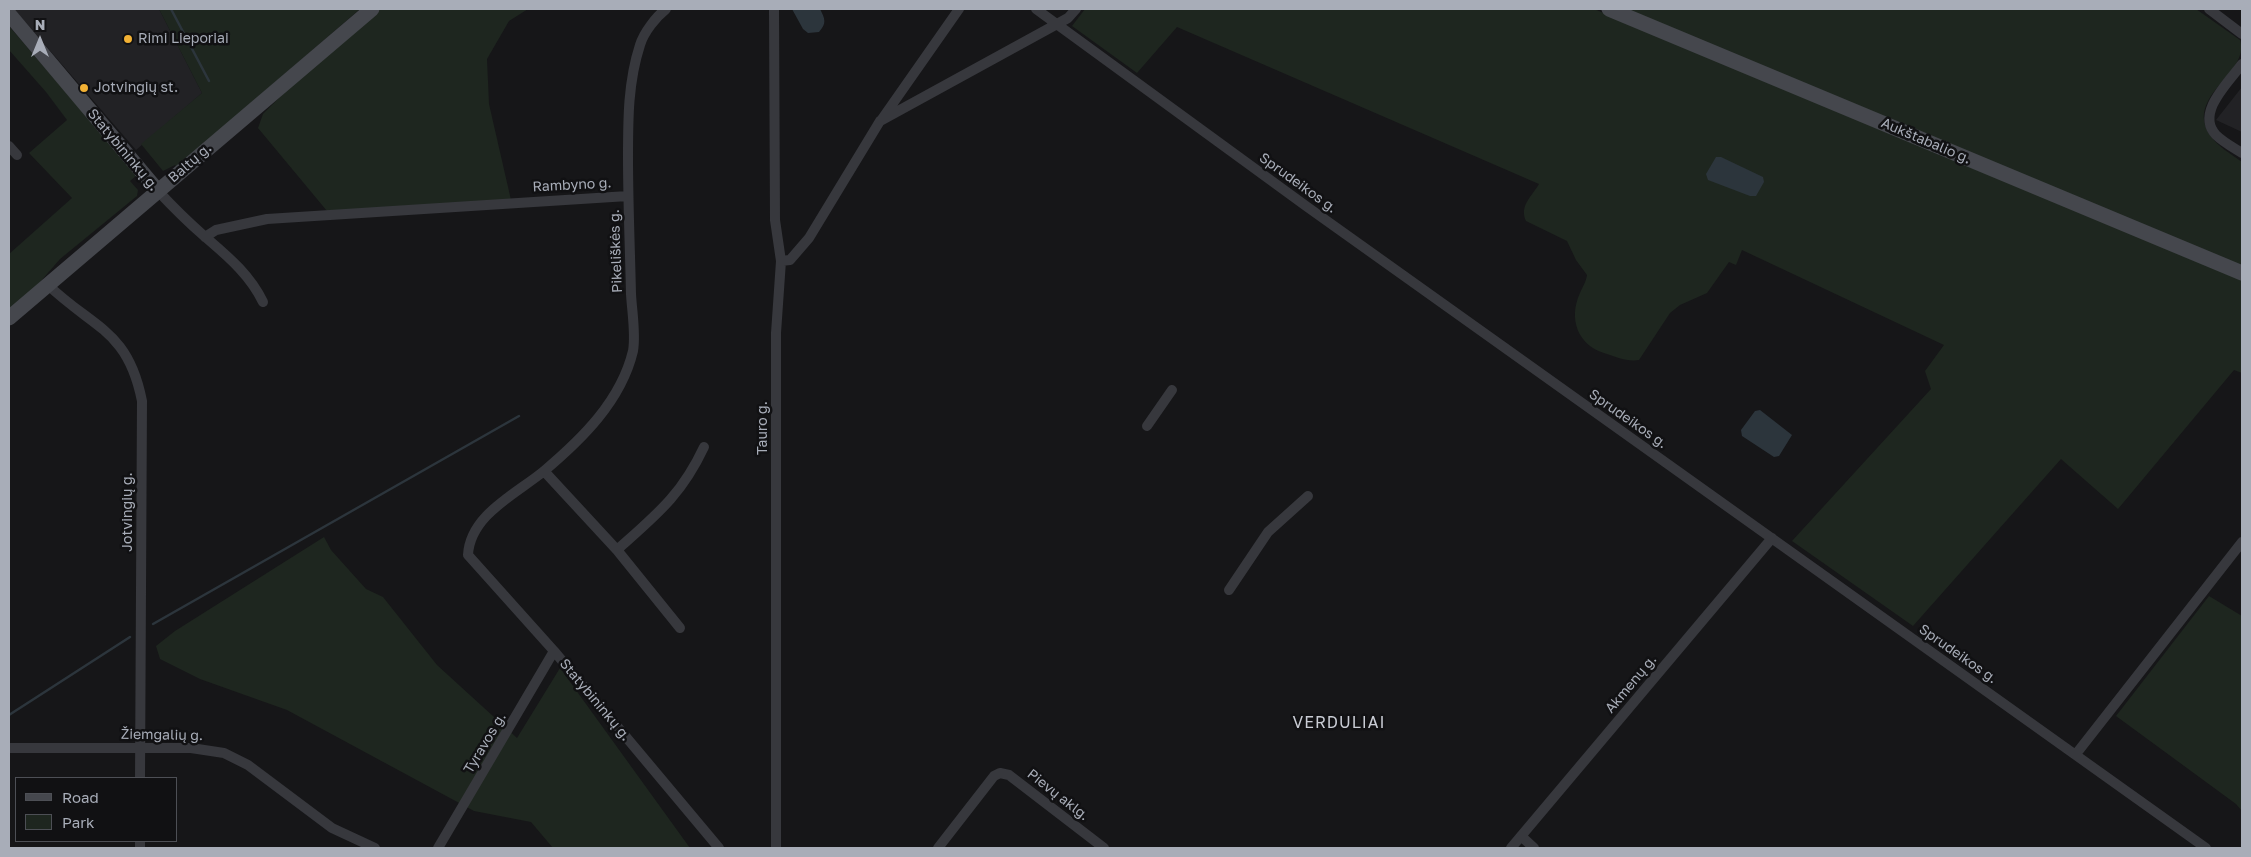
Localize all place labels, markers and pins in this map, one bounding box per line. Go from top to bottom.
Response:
place label: Rimi Lieporiai [138,31,229,47]
marker: Rimi Lieporiai [122,33,134,45]
place label: Jotvingių st. [94,80,178,96]
marker: Jotvingių st. [78,82,90,94]

